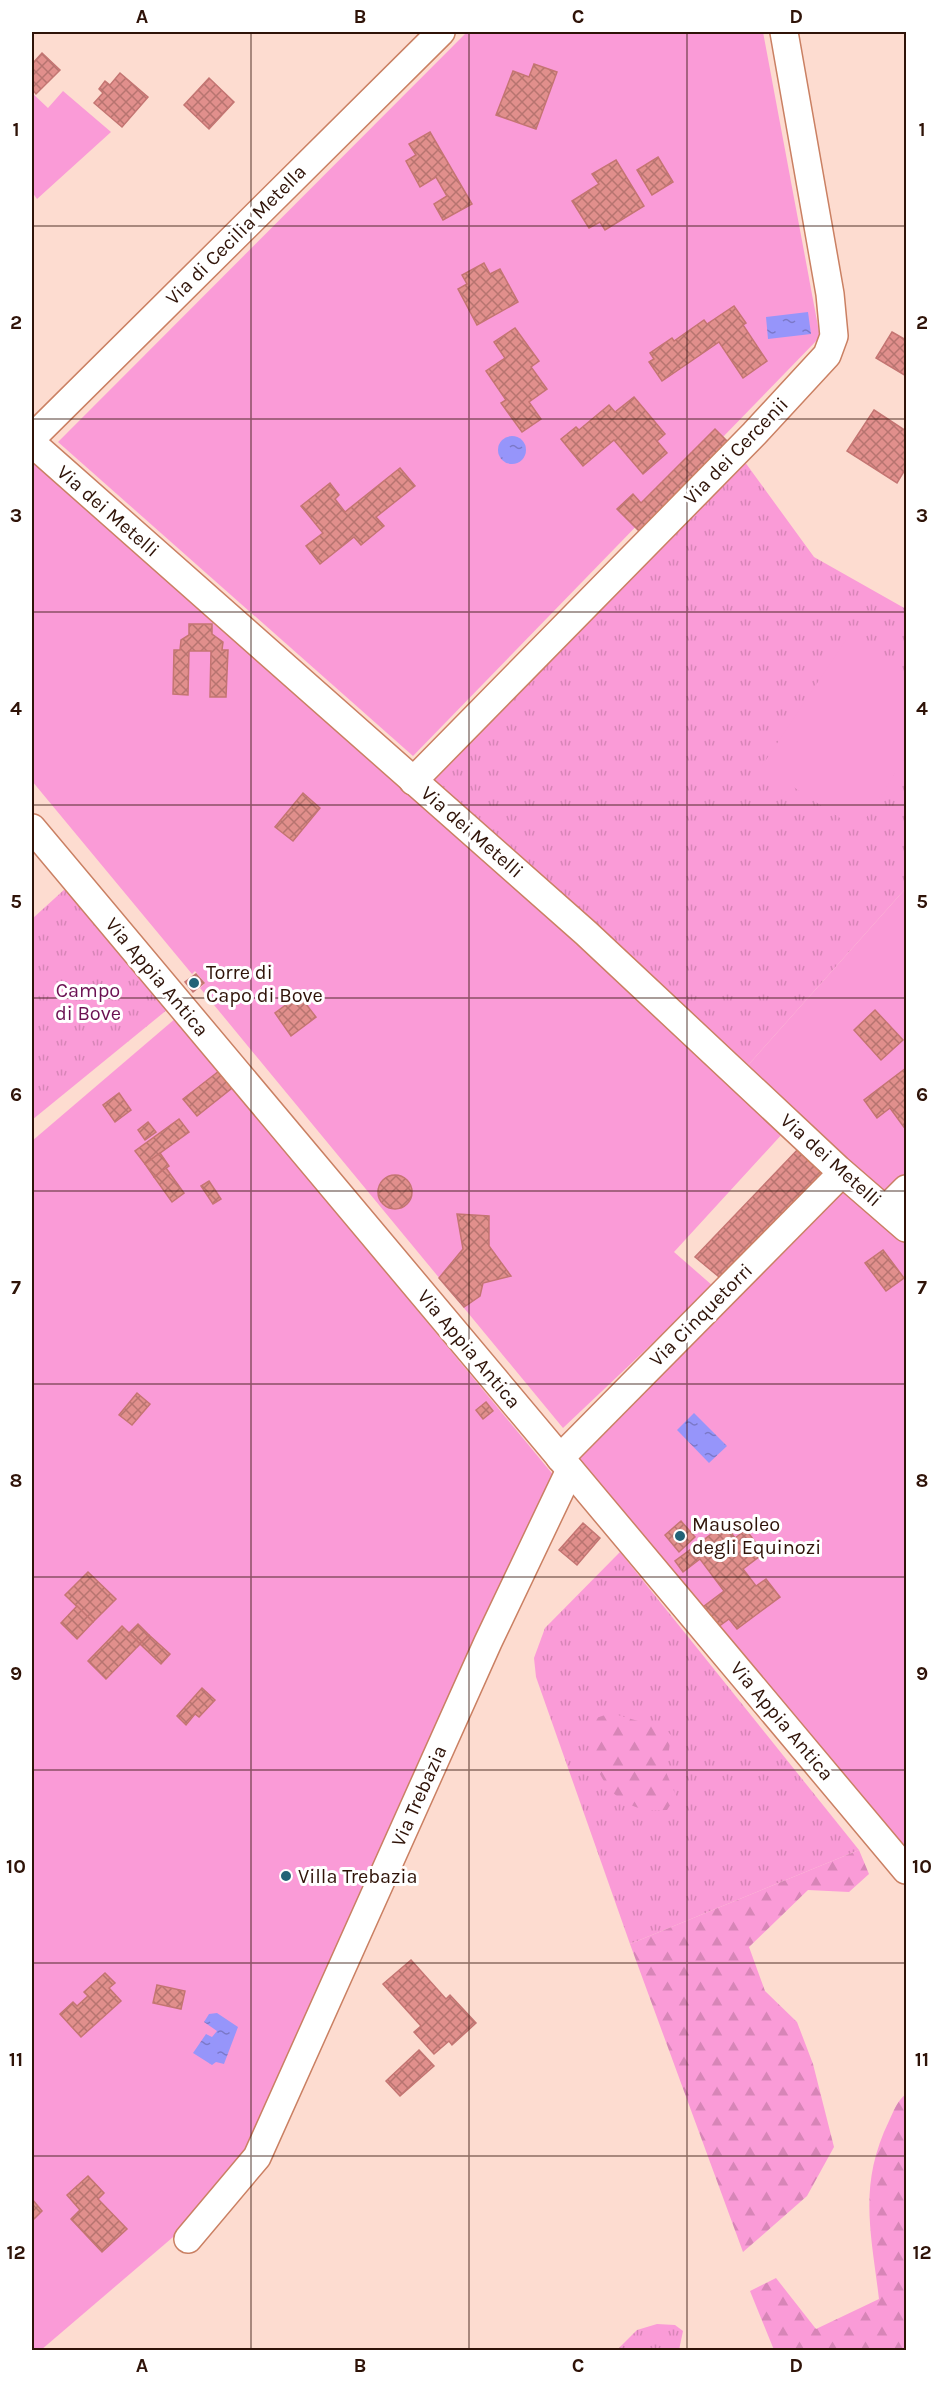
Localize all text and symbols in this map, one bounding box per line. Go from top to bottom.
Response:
text: A [136,5,149,28]
text: B [354,5,366,28]
text: C [572,5,584,28]
text: D [789,5,803,28]
text: 1 [12,118,20,141]
text: 1 [918,118,926,141]
street label: Via di Cecilia Metella [161,160,311,310]
text: 2 [10,311,22,334]
text: 2 [916,311,928,334]
street label: Via dei Cercenii [679,393,793,509]
street label: Via dei Metelli [52,460,164,562]
text: 3 [10,504,22,527]
text: 3 [916,504,928,527]
text: 4 [10,697,22,720]
text: 4 [916,697,928,720]
street label: Via dei Metelli [416,781,528,883]
text: 5 [10,890,22,913]
text: 5 [916,890,928,913]
street label: Via Appia Antica [101,913,213,1041]
place label: Torre di Capo di Bove [206,961,323,1007]
marker: Torre di Capo di Bove [187,976,201,990]
park label: Campo di Bove [55,979,121,1025]
text: 6 [10,1083,22,1106]
text: 6 [916,1083,928,1106]
street label: Via dei Metelli [776,1109,886,1211]
street label: Via Cinquetorri [645,1259,757,1371]
text: 7 [11,1276,21,1299]
text: 7 [917,1276,927,1299]
street label: Via Appia Antica [413,1285,525,1413]
text: 8 [10,1469,22,1492]
text: 8 [916,1469,928,1492]
place label: Mausoleo degli Equinozi [692,1513,821,1559]
marker: Mausoleo degli Equinozi [673,1529,687,1543]
street label: Via Appia Antica [726,1657,838,1785]
text: 9 [10,1662,22,1685]
text: 9 [916,1662,928,1685]
street label: Via Trebazia [386,1742,452,1850]
text: 10 [6,1855,26,1878]
text: 10 [912,1855,932,1878]
place label: Villa Trebazia [298,1865,418,1888]
marker: Villa Trebazia [279,1869,293,1883]
text: 11 [9,2048,23,2071]
text: 11 [915,2048,929,2071]
text: 12 [6,2241,26,2264]
text: 12 [912,2241,932,2264]
text: A [136,2354,149,2377]
text: B [354,2354,366,2377]
text: C [572,2354,584,2377]
text: D [789,2354,803,2377]

